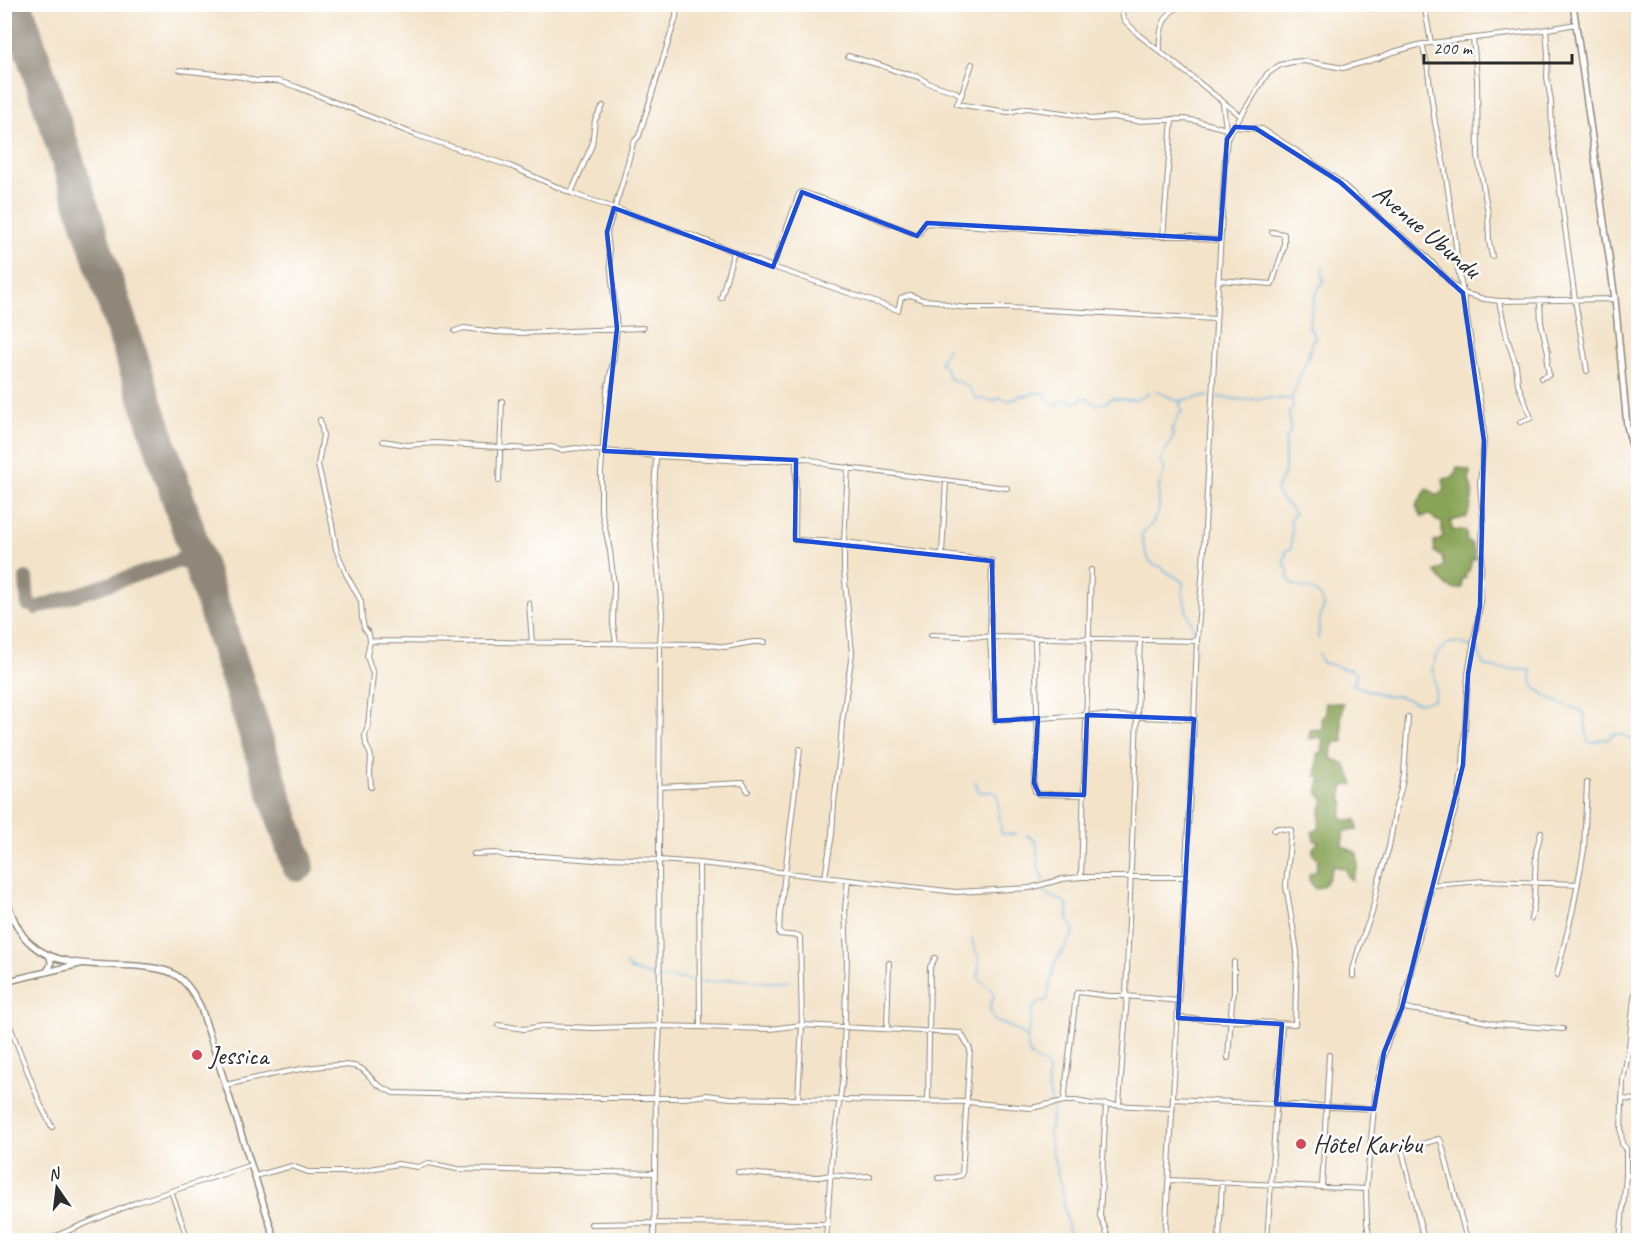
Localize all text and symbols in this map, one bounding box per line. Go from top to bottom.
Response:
scale bar [1424,27,1572,65]
text: 200 m [1433,37,1474,59]
street label: Avenue Ubundu [1366,176,1490,287]
place label: Jessica [207,1039,270,1072]
marker: Jessica [190,1048,204,1062]
place label: Hôtel Karibu [1313,1128,1423,1161]
marker: Hôtel Karibu [1294,1137,1308,1151]
north arrow [27,1158,87,1218]
text: N [46,1163,64,1185]

